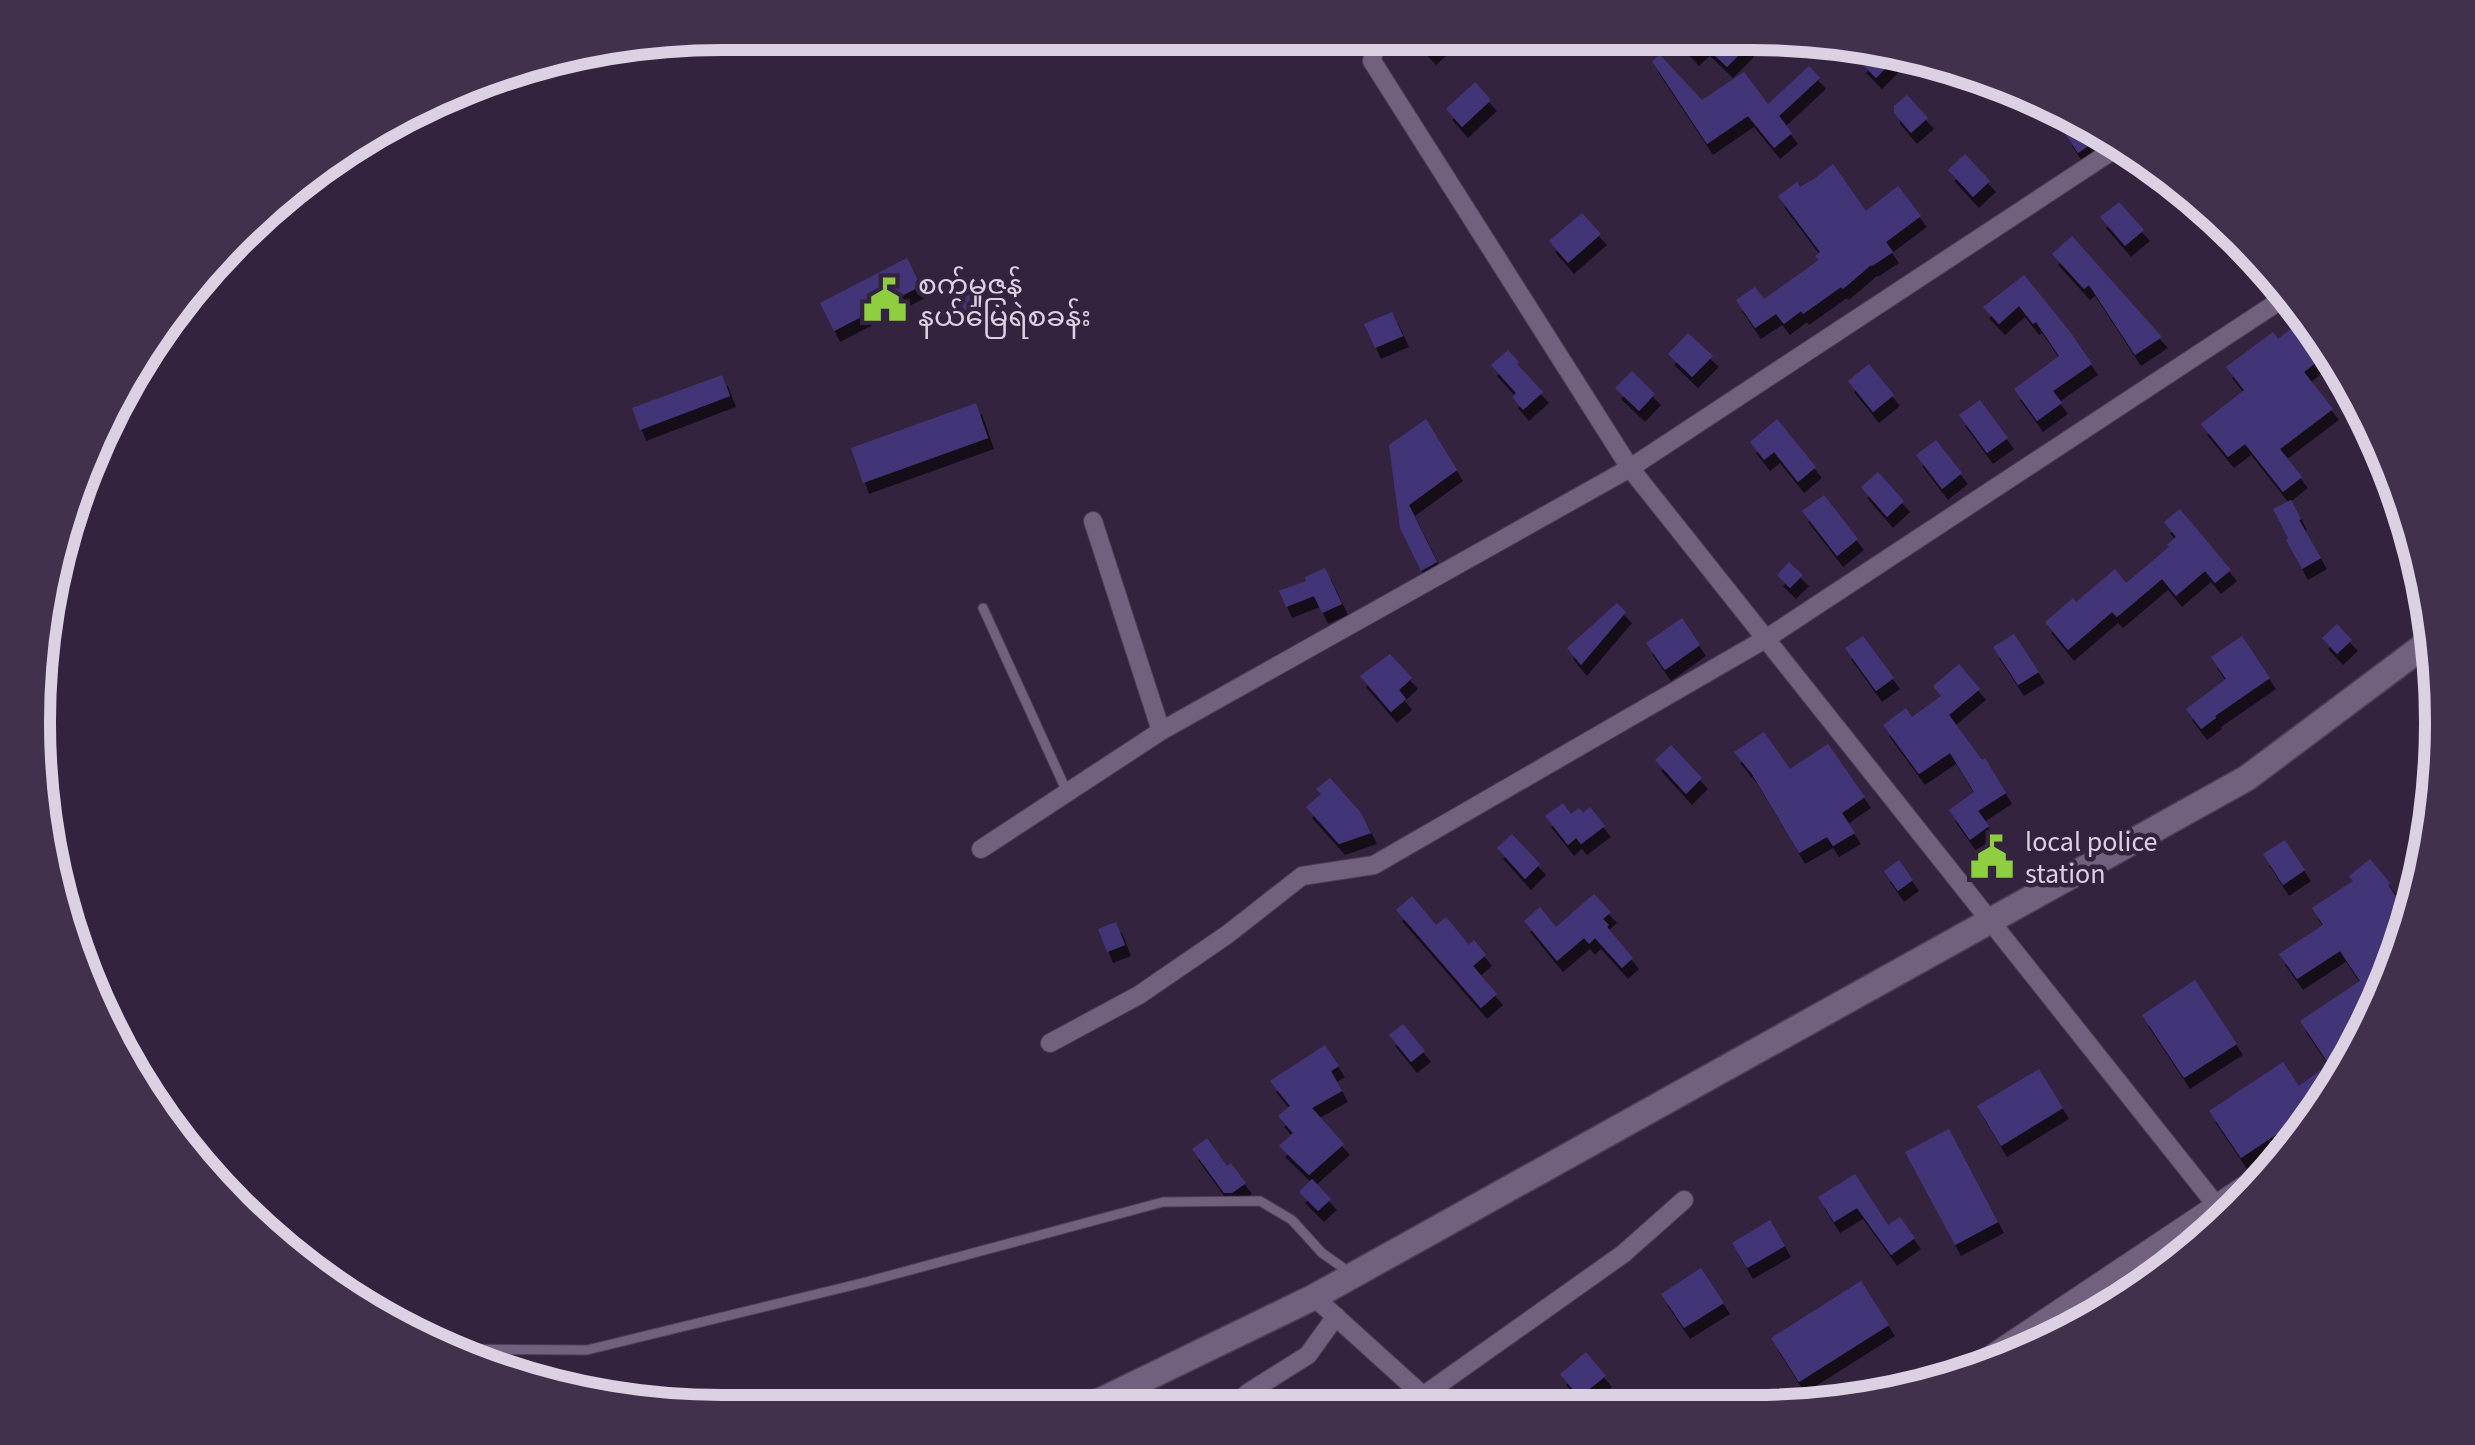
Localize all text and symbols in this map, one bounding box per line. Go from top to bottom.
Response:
place label: စက်မှုဇုန် နယ်မြေရဲစခန်း [918,265,1091,339]
public building icon: စက်မှုဇုန် နယ်မြေရဲစခန်း [861,276,909,324]
place label: local police station [2025,822,2157,894]
public building icon: local police station [1968,833,2016,881]

